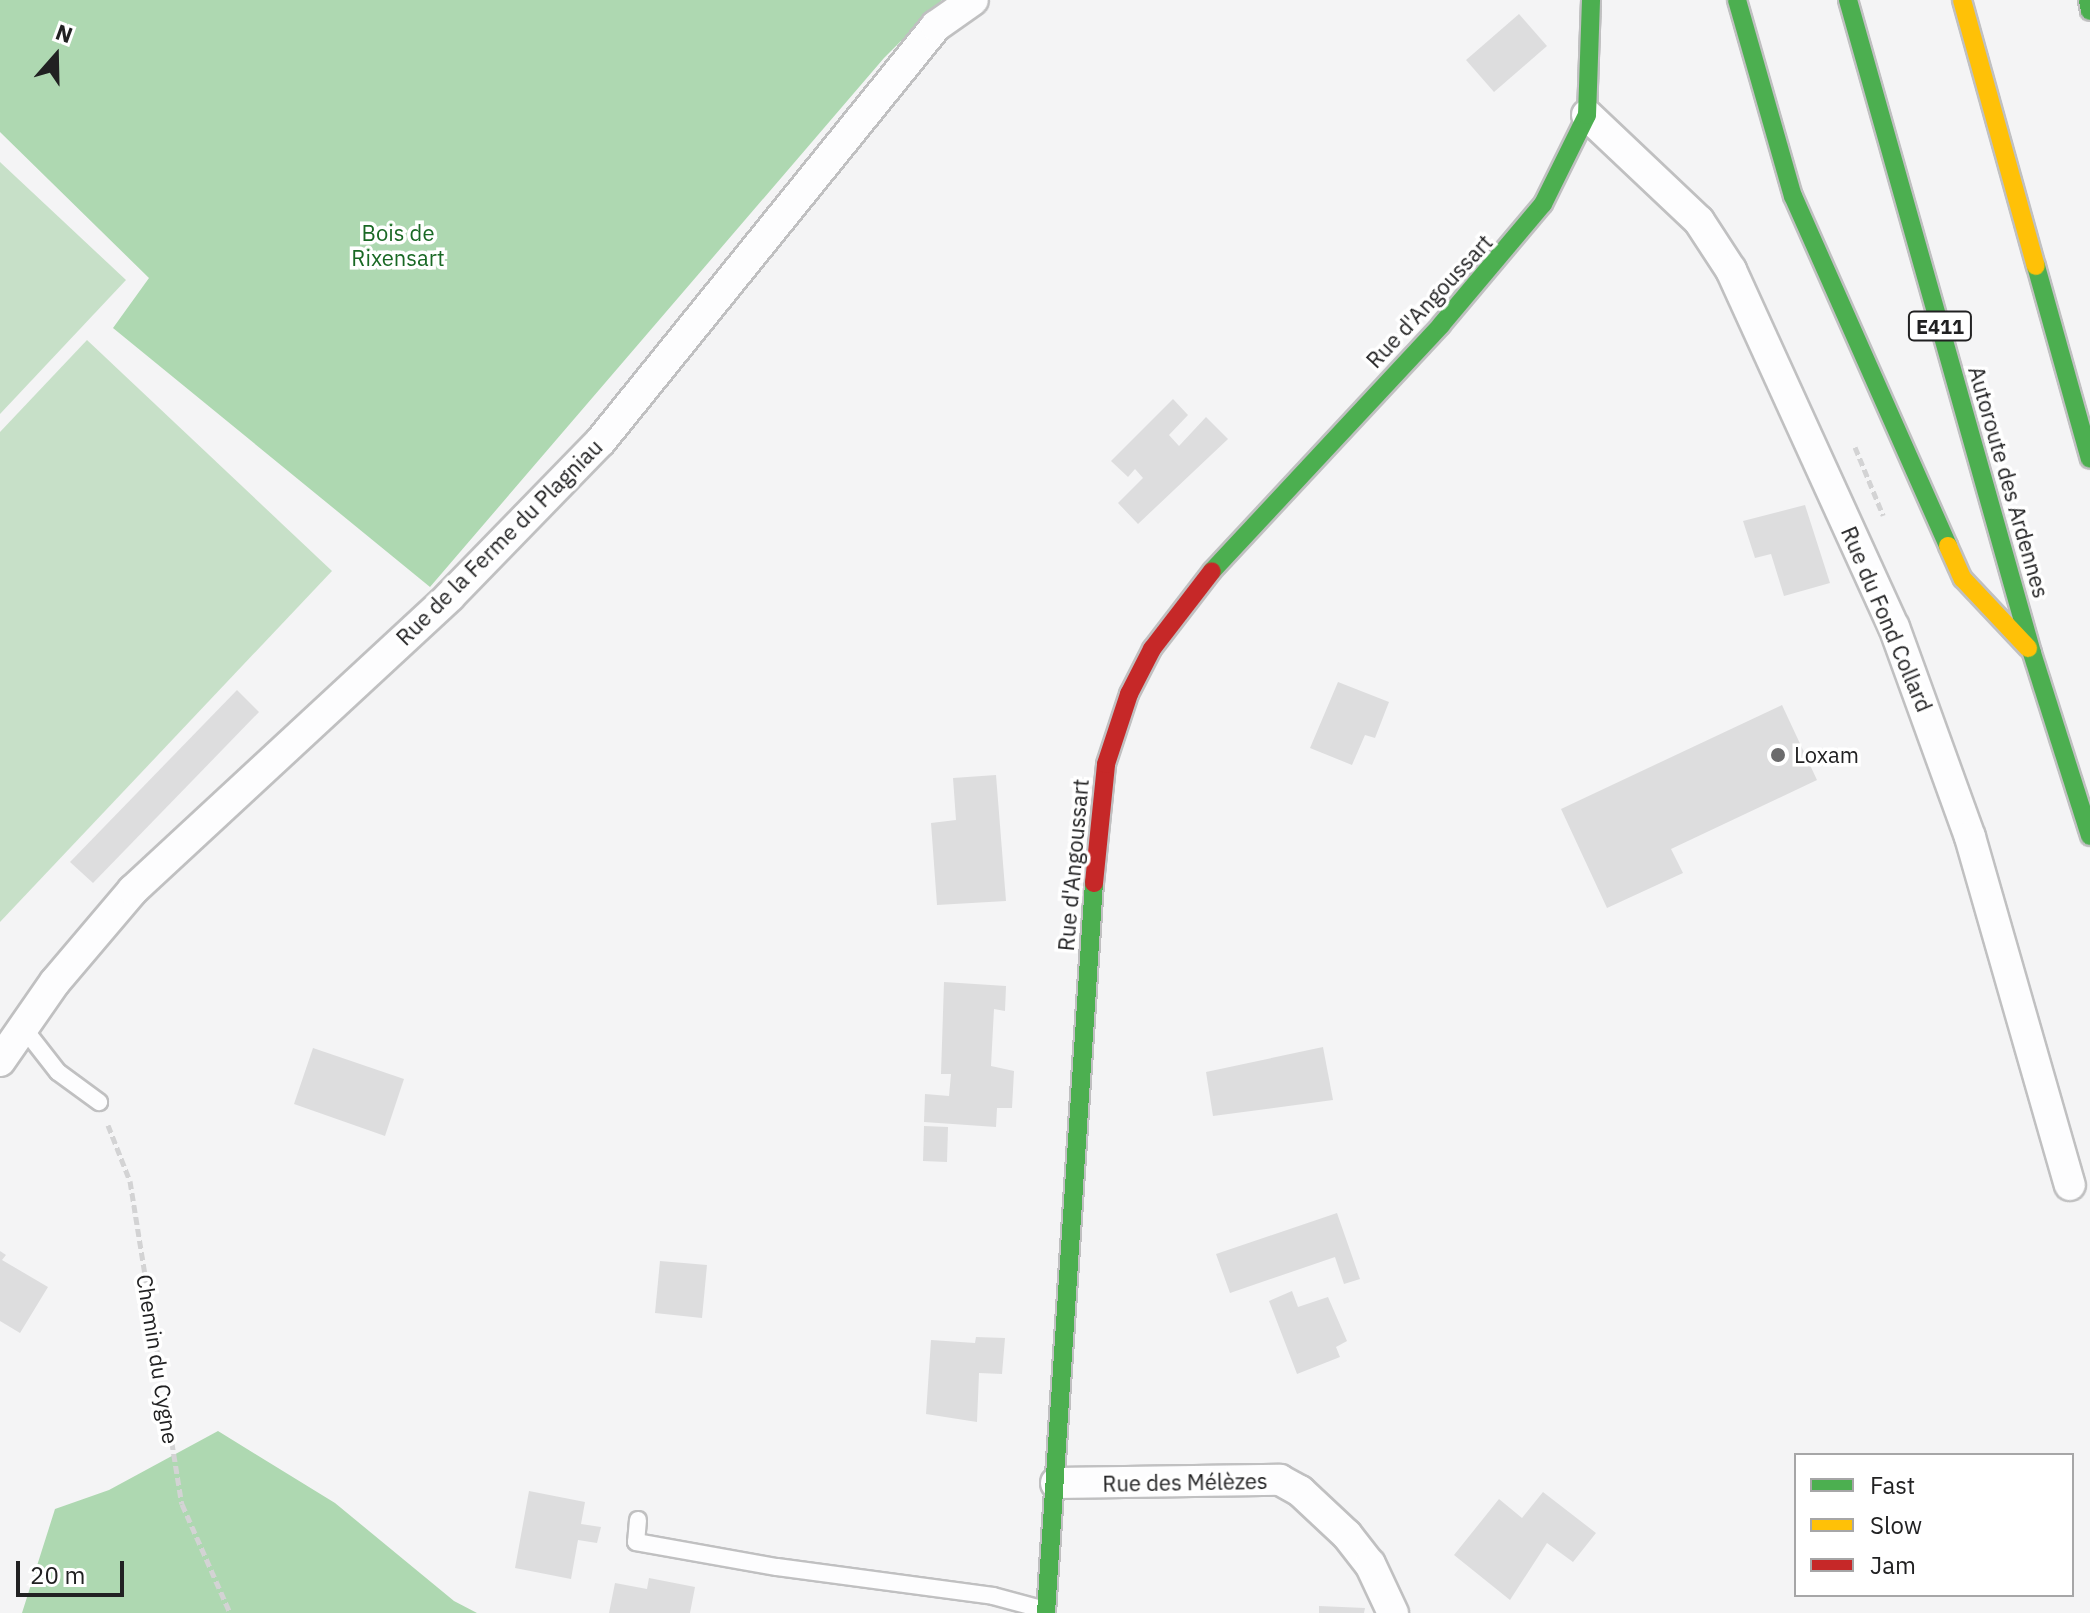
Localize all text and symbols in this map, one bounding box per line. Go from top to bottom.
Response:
north arrow [16,16,96,96]
text: N [52,17,77,49]
park label: Bois de Rixensart [351,219,445,270]
street label: Rue d'Angoussart [1360,229,1498,373]
road number: E411 [1906,310,1974,342]
street label: Autoroute des Ardennes [1963,363,2055,601]
street label: Rue de la Ferme du Plagniau [390,433,608,651]
street label: Rue du Fond Collard [1836,522,1938,716]
place label: Loxam [1794,742,1859,768]
marker: Loxam [1769,746,1787,764]
street label: Rue d'Angoussart [1052,778,1094,952]
street label: Chemin du Cygne [132,1272,184,1446]
legend [1794,1453,2074,1597]
street label: Rue des Mélèzes [1102,1467,1268,1497]
text: Fast [1870,1469,1915,1501]
text: Slow [1870,1509,1922,1541]
scale bar [20,1545,128,1595]
text: Jam [1870,1549,1916,1581]
text: 20 m [30,1559,85,1591]

